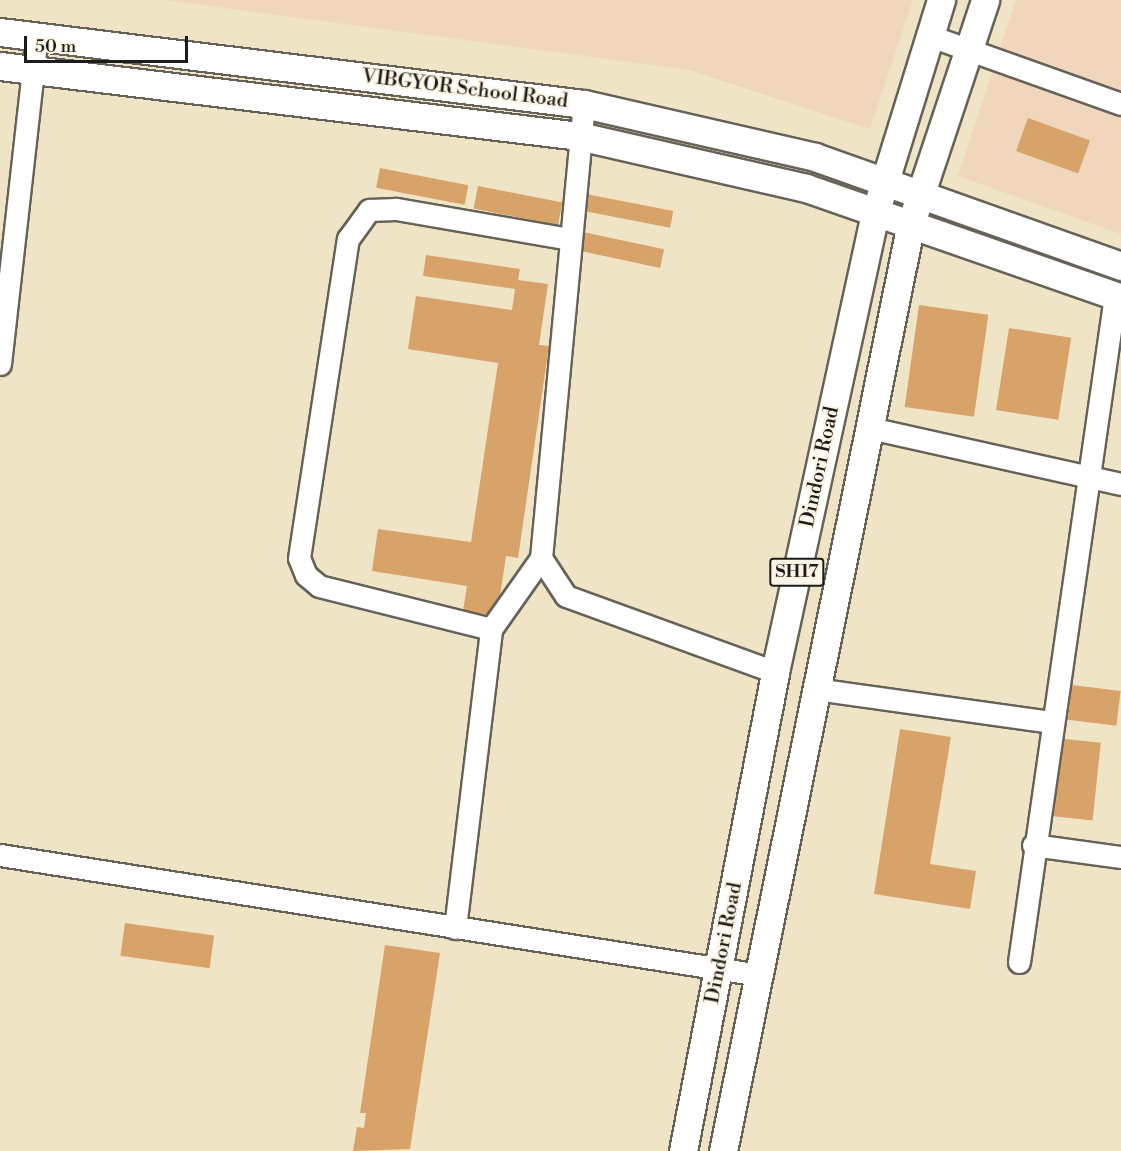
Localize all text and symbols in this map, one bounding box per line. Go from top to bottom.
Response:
scale bar [27,24,190,62]
text: 50 m [35,35,76,58]
street label: VIBGYOR School Road [361,64,569,114]
street label: Dindori Road [795,404,845,530]
road number: SH17 [768,557,826,587]
street label: Dindori Road [701,880,747,1006]

